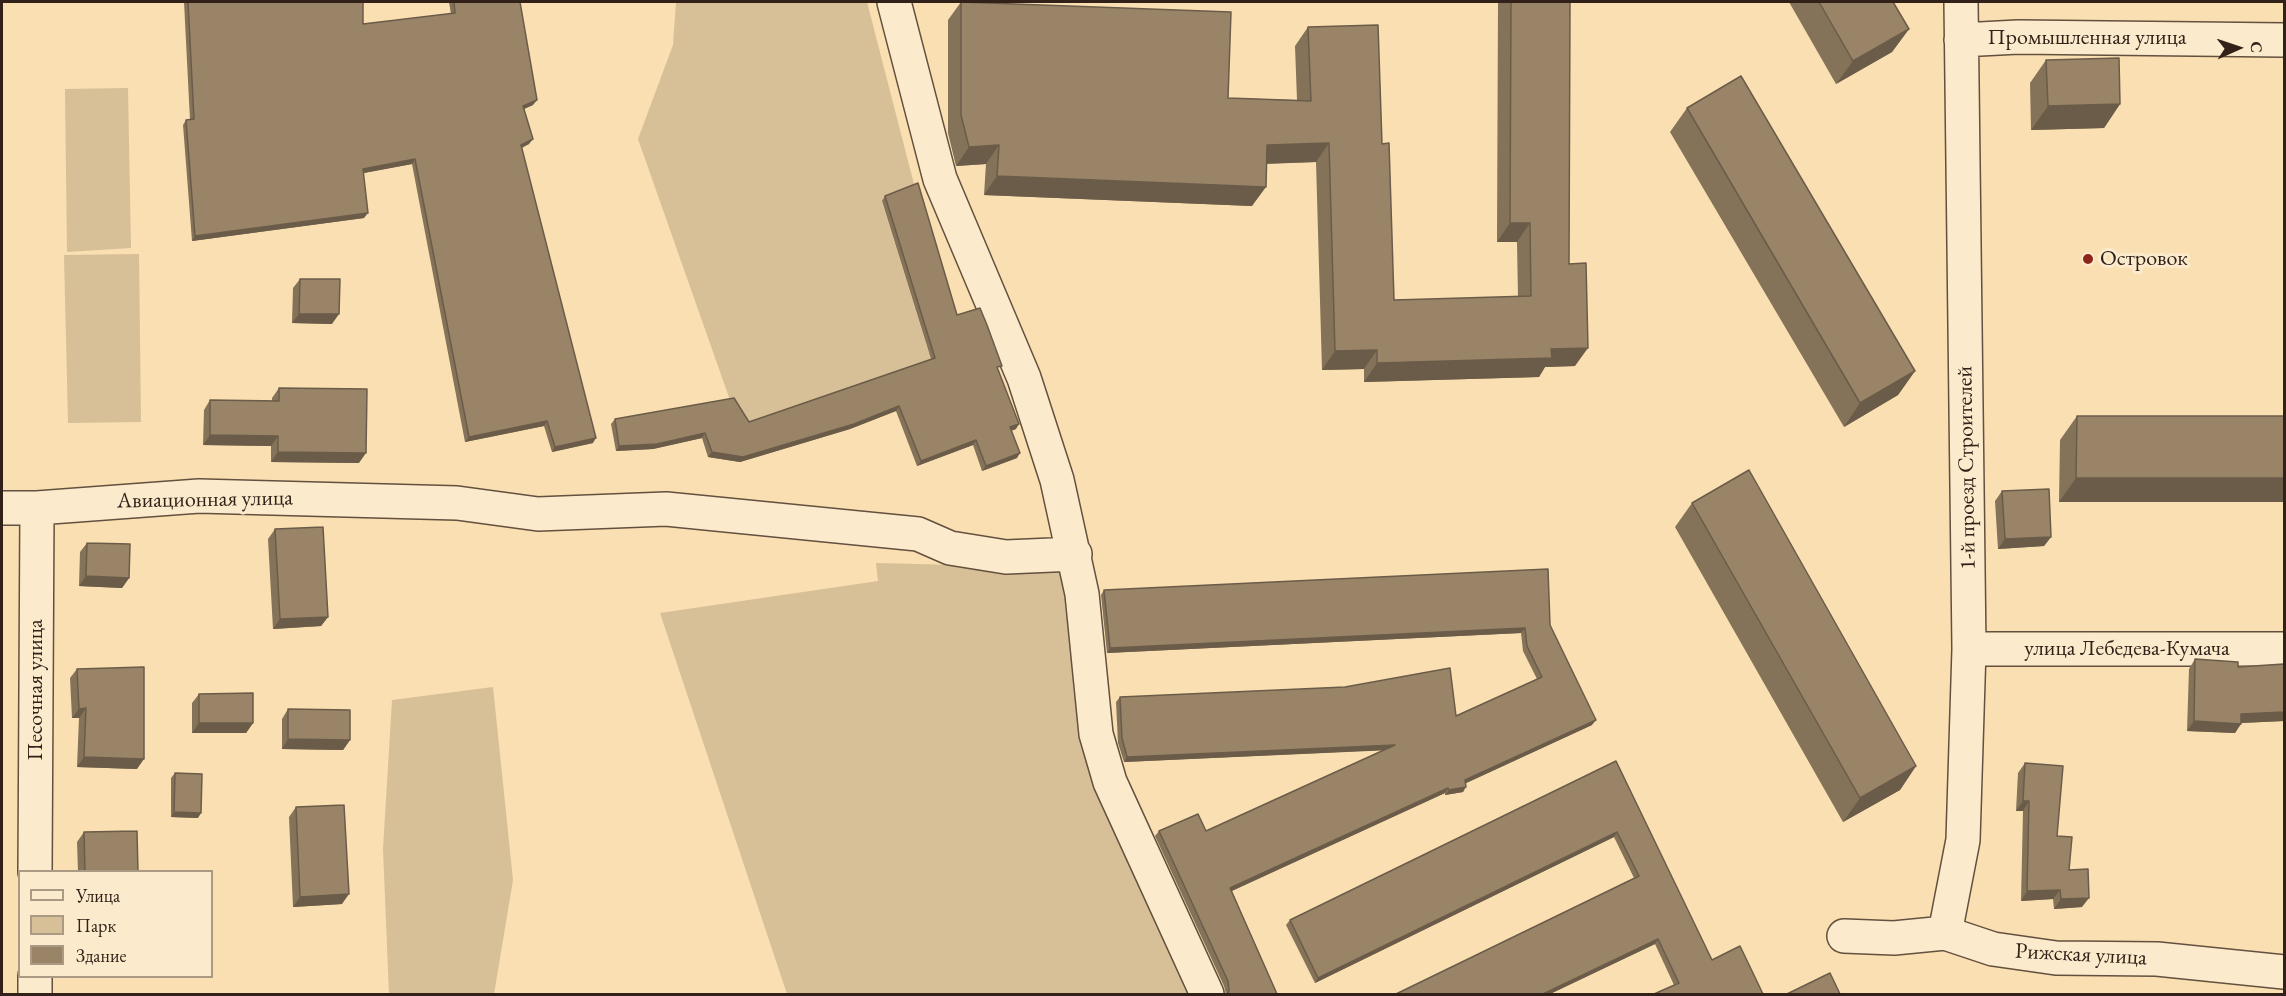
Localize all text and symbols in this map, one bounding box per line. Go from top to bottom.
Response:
north arrow [2208,18,2268,78]
street label: Промышленная улица [1987,25,2187,51]
text: С [2246,41,2267,53]
place label: Островок [2100,246,2188,272]
marker: Островок [2081,252,2095,266]
street label: 1-й проезд Строителей [1952,366,1982,570]
street label: Авиационная улица [117,485,293,515]
street label: Песочная улица [23,619,49,761]
street label: улица Лебедева-Кумача [2024,636,2230,662]
legend [18,870,213,978]
text: Улица [76,884,120,907]
text: Парк [76,914,116,937]
street label: Рижская улица [2014,938,2148,972]
text: Здание [76,944,126,967]

